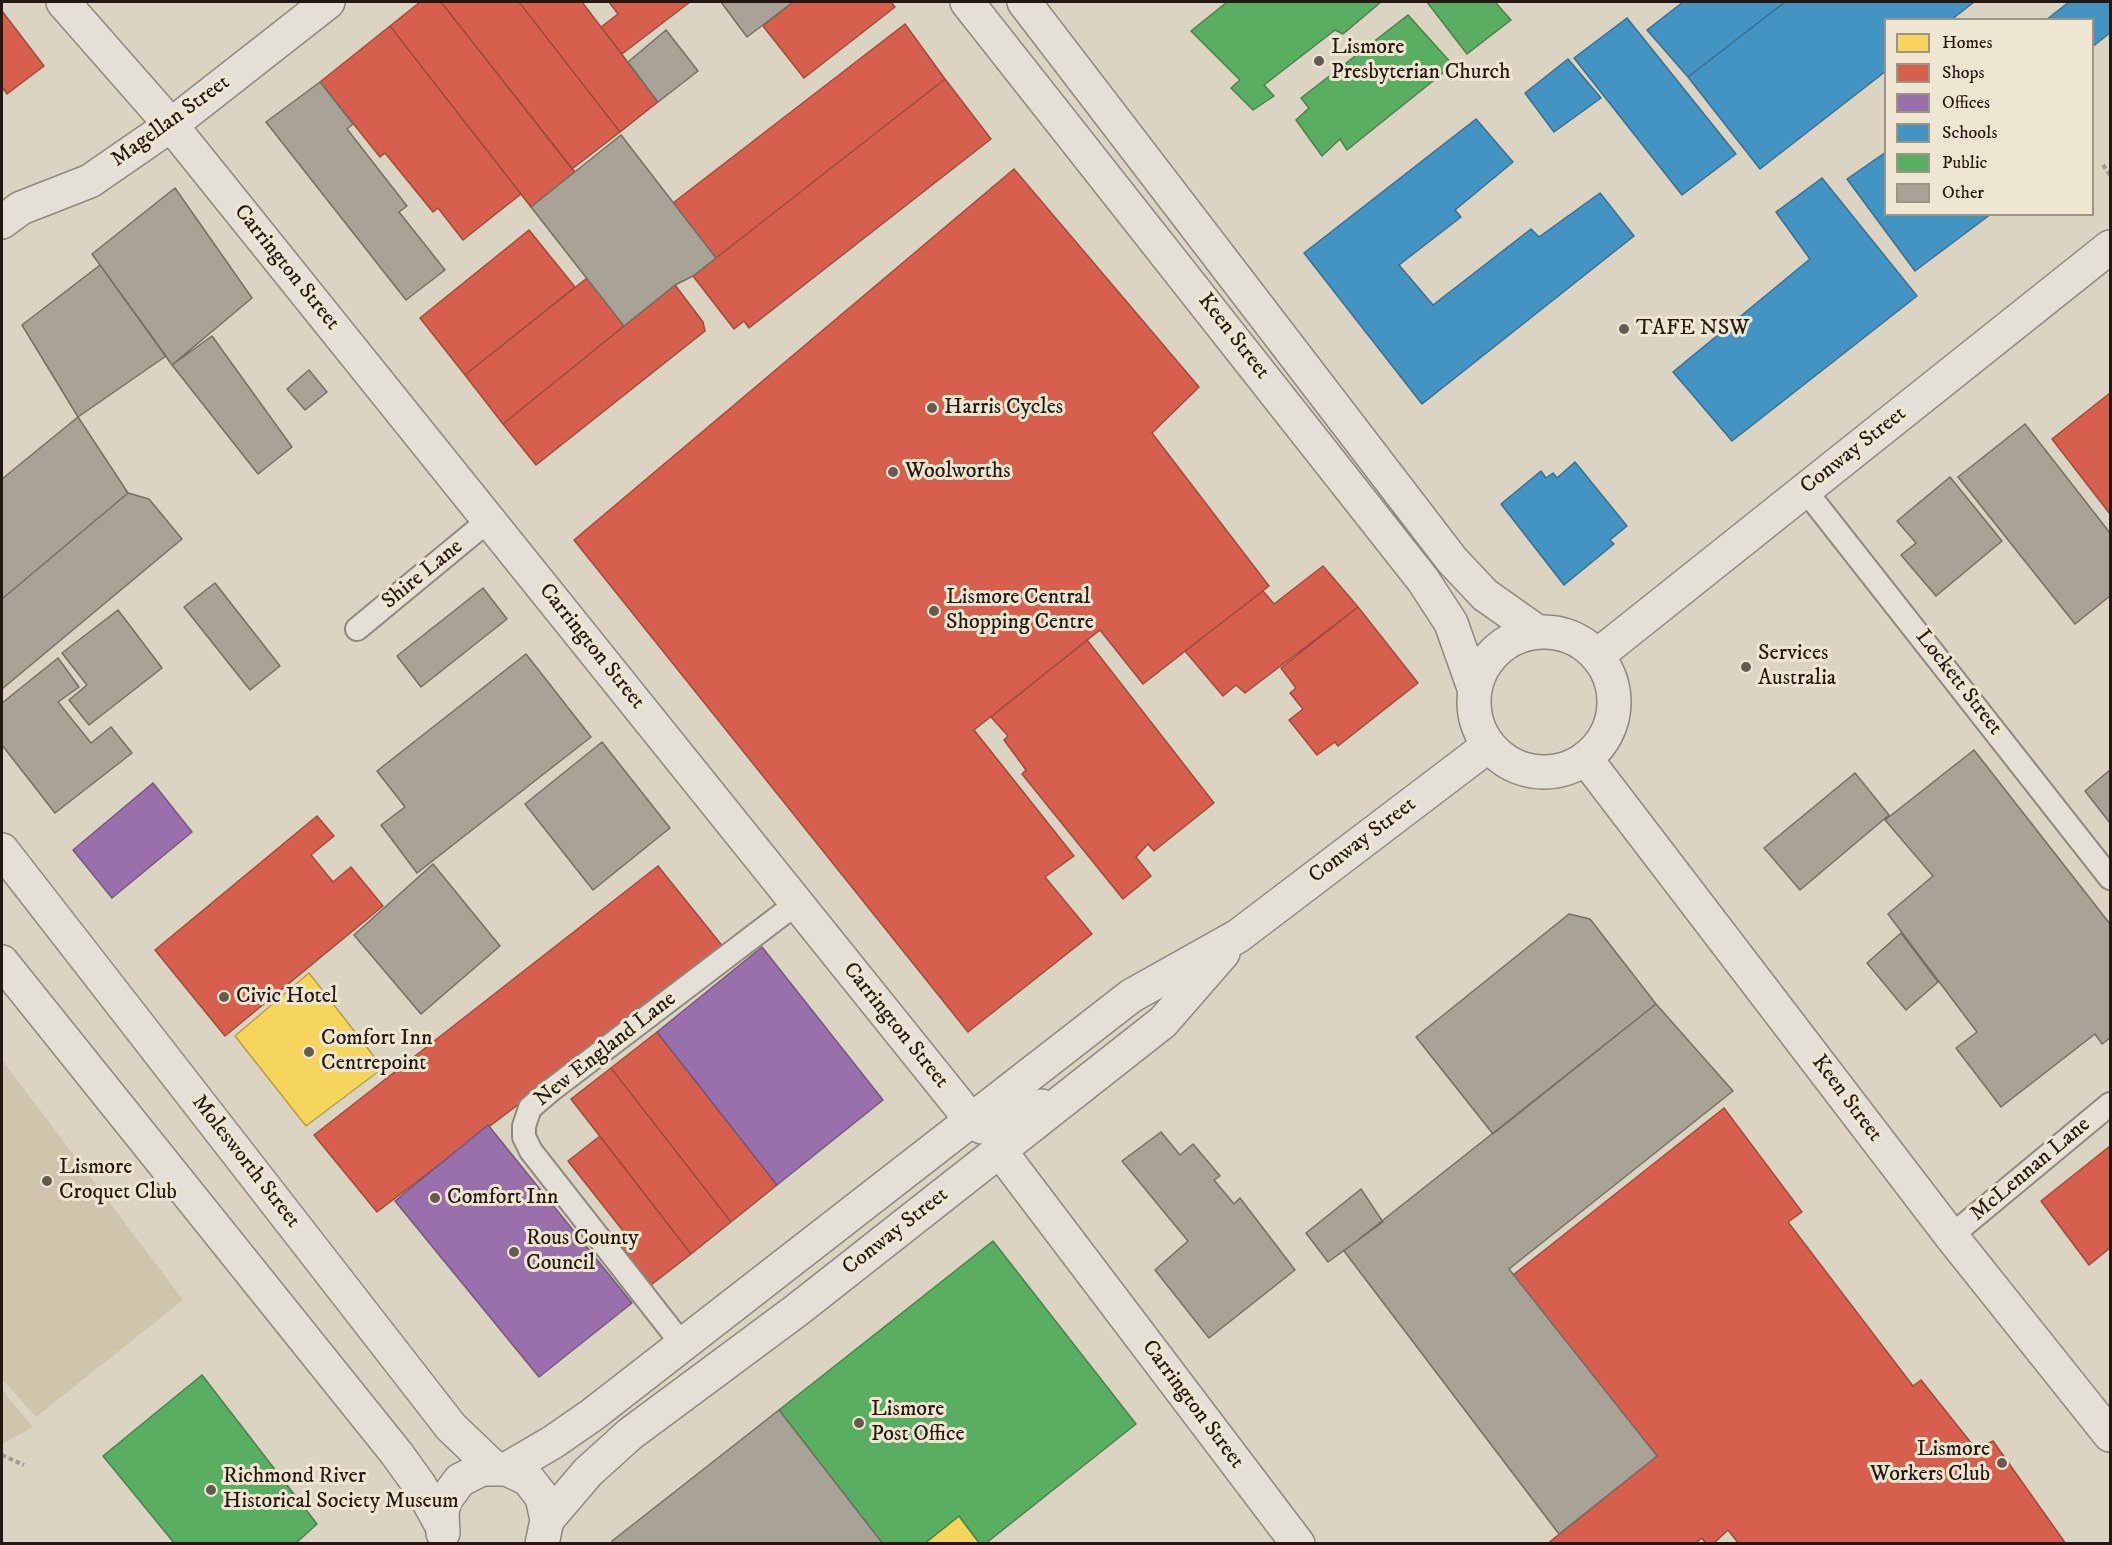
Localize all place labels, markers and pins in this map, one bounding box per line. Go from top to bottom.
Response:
place label: Lismore Presbyterian Church [1331,35,1511,86]
marker: Lismore Presbyterian Church [1312,54,1326,68]
place label: TAFE NSW [1636,316,1749,342]
marker: TAFE NSW [1617,322,1631,336]
place label: Harris Cycles [944,395,1063,421]
marker: Harris Cycles [925,401,939,415]
place label: Woolworths [905,459,1011,485]
marker: Woolworths [886,465,900,479]
place label: Lismore Central Shopping Centre [946,585,1094,636]
marker: Lismore Central Shopping Centre [927,604,941,618]
place label: Services Australia [1758,641,1836,692]
marker: Services Australia [1739,660,1753,674]
place label: Civic Hotel [236,984,337,1010]
marker: Civic Hotel [217,990,231,1004]
place label: Comfort Inn Centrepoint [321,1026,432,1078]
marker: Comfort Inn Centrepoint [302,1045,316,1059]
place label: Lismore Croquet Club [59,1155,177,1206]
marker: Lismore Croquet Club [40,1174,54,1188]
place label: Comfort Inn [447,1185,558,1211]
marker: Comfort Inn [428,1191,442,1205]
place label: Rous County Council [526,1226,639,1278]
marker: Rous County Council [507,1245,521,1259]
place label: Lismore Post Office [871,1397,964,1448]
marker: Lismore Post Office [852,1416,866,1430]
place label: Lismore Workers Club [1870,1437,1990,1488]
marker: Lismore Workers Club [1995,1456,2009,1470]
place label: Richmond River Historical Society Museum [223,1464,459,1516]
marker: Richmond River Historical Society Museum [204,1483,218,1497]

